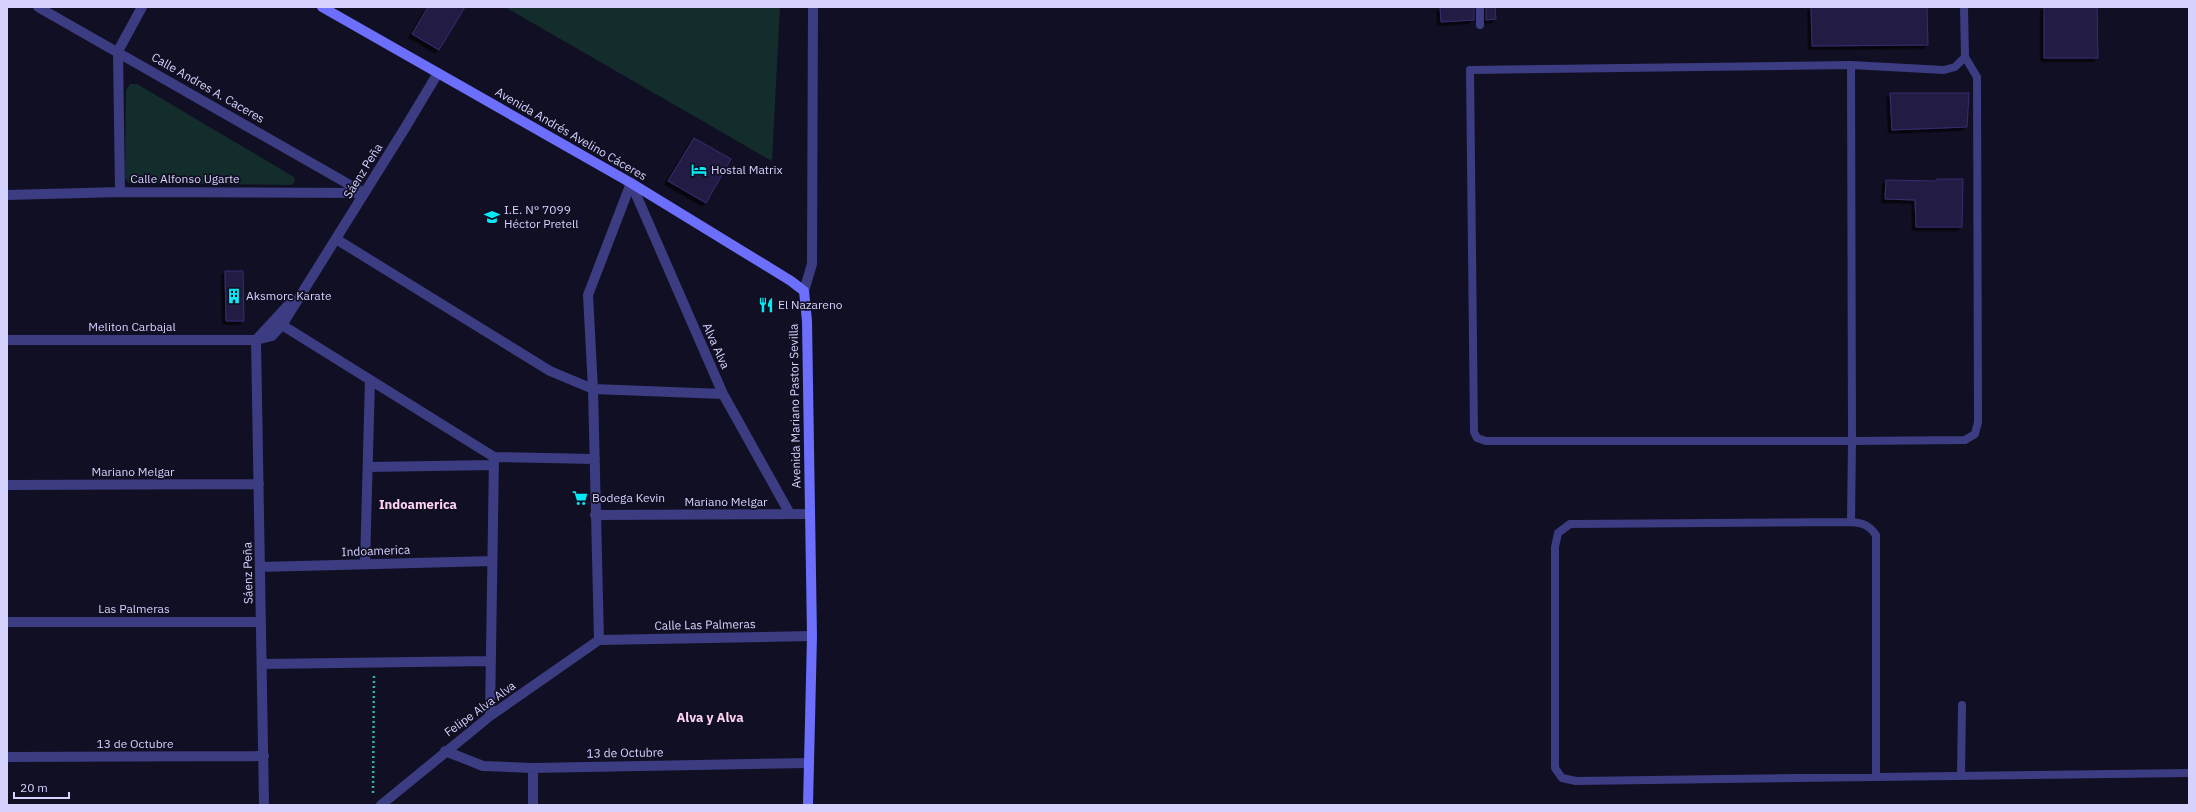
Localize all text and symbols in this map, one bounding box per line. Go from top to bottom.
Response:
street label: Calle Andres A. Caceres [149,49,268,126]
street label: Avenida Andrés Avelino Cáceres [493,84,650,183]
street label: Sáenz Peña [340,140,386,201]
hotel icon: Hostal Matrix [690,161,708,179]
place label: Hostal Matrix [711,162,783,177]
street label: Calle Alfonso Ugarte [130,171,240,186]
place label: I.E. N° 7099 Héctor Pretell [504,202,579,231]
school or university icon: I.E. N° 7099 Héctor Pretell [483,208,501,226]
building icon: Aksmorc Karate [225,287,243,305]
place label: Aksmorc Karate [246,288,332,303]
restaurant icon: El Nazareno [757,296,775,314]
place label: El Nazareno [778,297,843,312]
street label: Meliton Carbajal [88,319,176,334]
street label: Alva Alva [700,320,733,372]
street label: Avenida Mariano Pastor Sevilla [786,323,803,489]
street label: Mariano Melgar [91,464,175,479]
supermarket icon: Bodega Kevin [571,489,589,507]
place label: Bodega Kevin [592,490,665,505]
street label: Mariano Melgar [684,494,768,509]
district label: Indoamerica [379,496,457,513]
street label: Sáenz Peña [239,541,256,604]
street label: Indoamerica [341,542,411,559]
street label: Las Palmeras [98,601,170,616]
street label: Calle Las Palmeras [654,616,756,633]
street label: Felipe Alva Alva [441,677,519,740]
district label: Alva y Alva [676,709,744,726]
street label: 13 de Octubre [96,736,174,751]
street label: 13 de Octubre [586,744,664,761]
scale bar [14,774,69,800]
text: 20 m [20,780,48,795]

